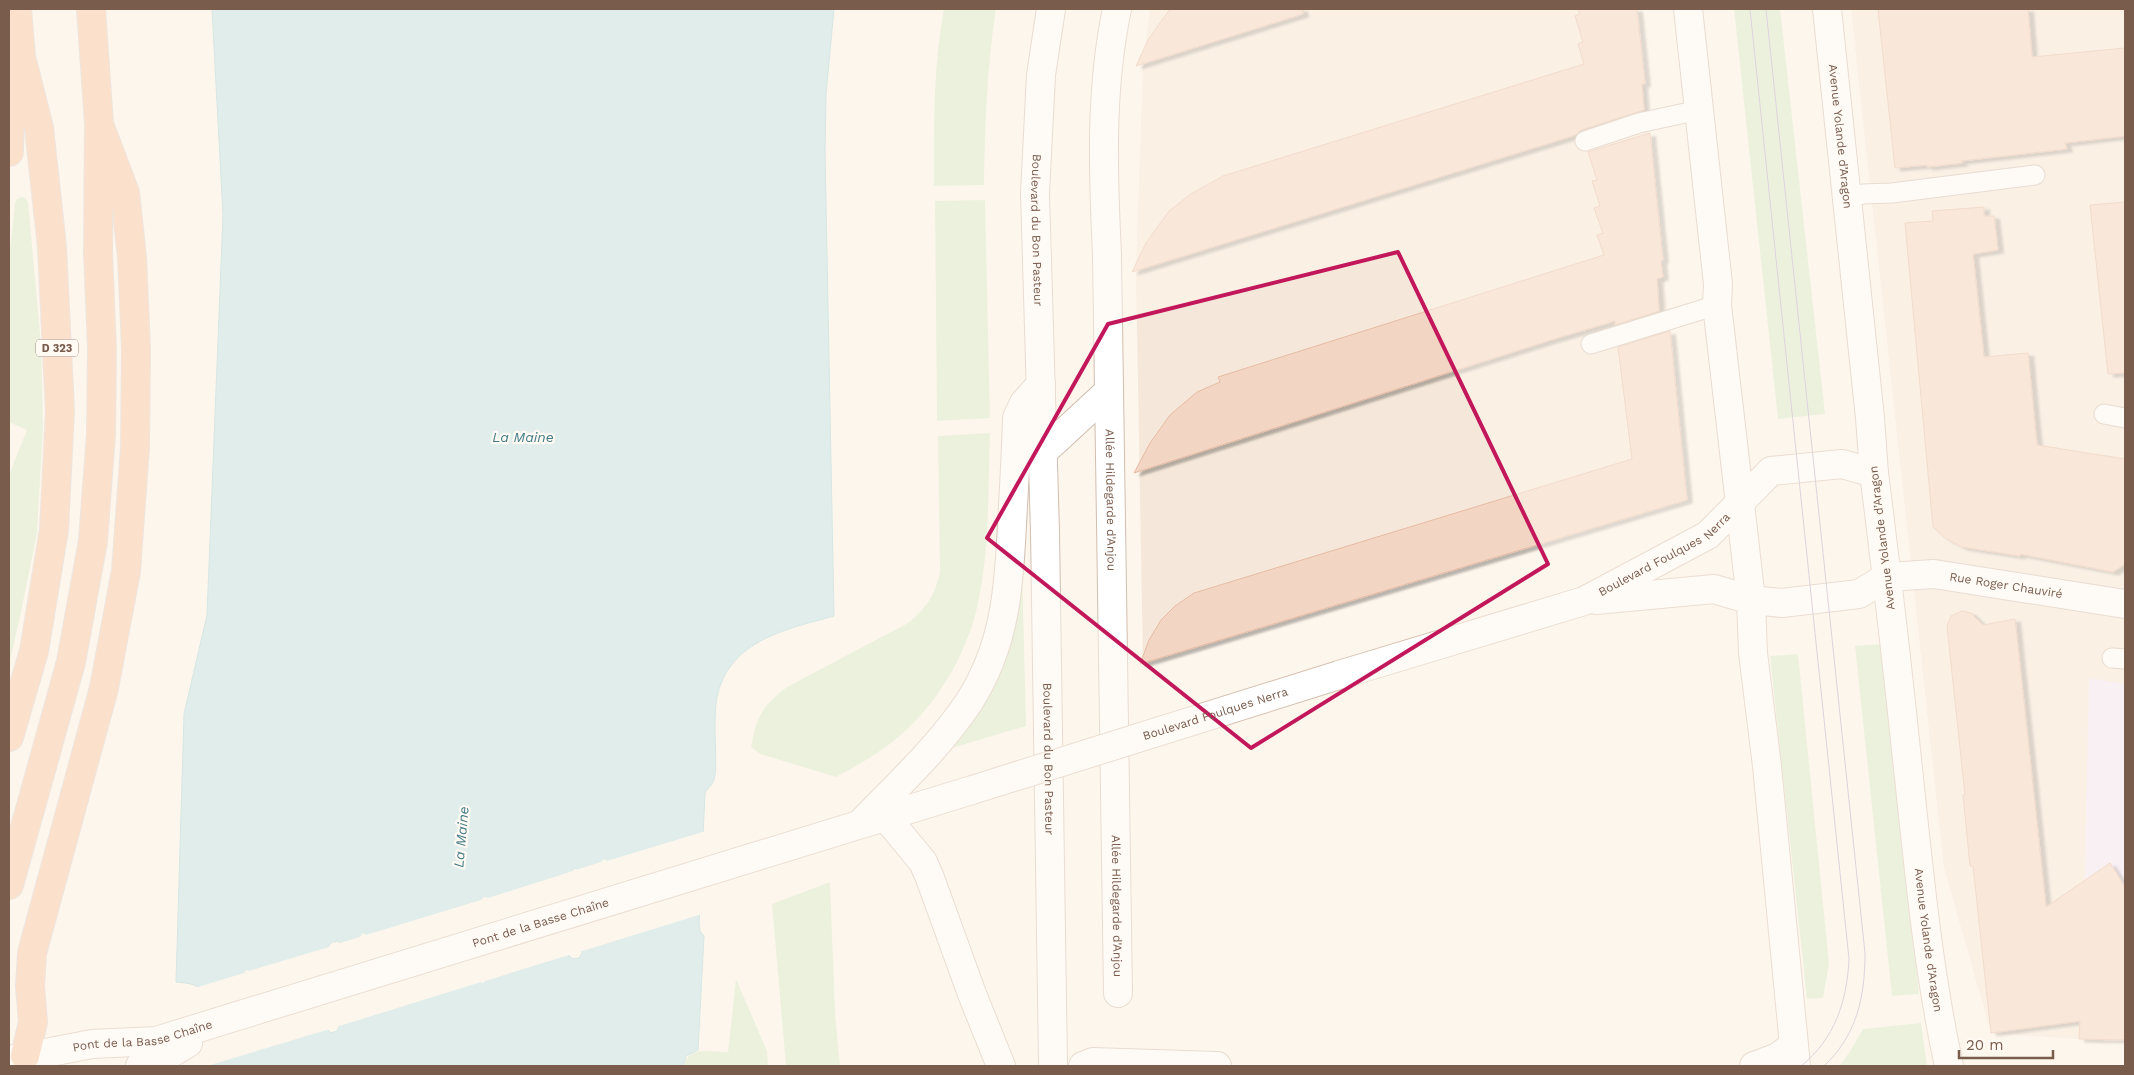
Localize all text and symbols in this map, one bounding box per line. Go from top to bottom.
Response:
street label: Avenue Yolande d’Aragon [1826,63,1855,209]
street label: Boulevard du Bon Pasteur [1028,154,1045,307]
road number: D 323 [36,339,78,356]
water label: La Maine [492,429,554,445]
street label: Allée Hildegarde d'Anjou [1103,429,1119,571]
street label: Avenue Yolande d’Aragon [1866,465,1898,611]
street label: Boulevard Foulques Nerra [1596,510,1733,599]
street label: Rue Roger Chauviré [1948,570,2064,601]
street label: Boulevard du Bon Pasteur [1040,683,1057,835]
street label: Boulevard Foulques Nerra [1141,684,1290,743]
water label: La Maine [450,806,472,868]
street label: Allée Hildegarde d'Anjou [1109,835,1125,977]
street label: Avenue Yolande d’Aragon [1912,867,1945,1013]
street label: Pont de la Basse Chaîne [471,895,611,950]
street label: Pont de la Basse Chaîne [71,1017,214,1055]
scale bar [1959,1028,2053,1060]
text: 20 m [1966,1036,2004,1054]

